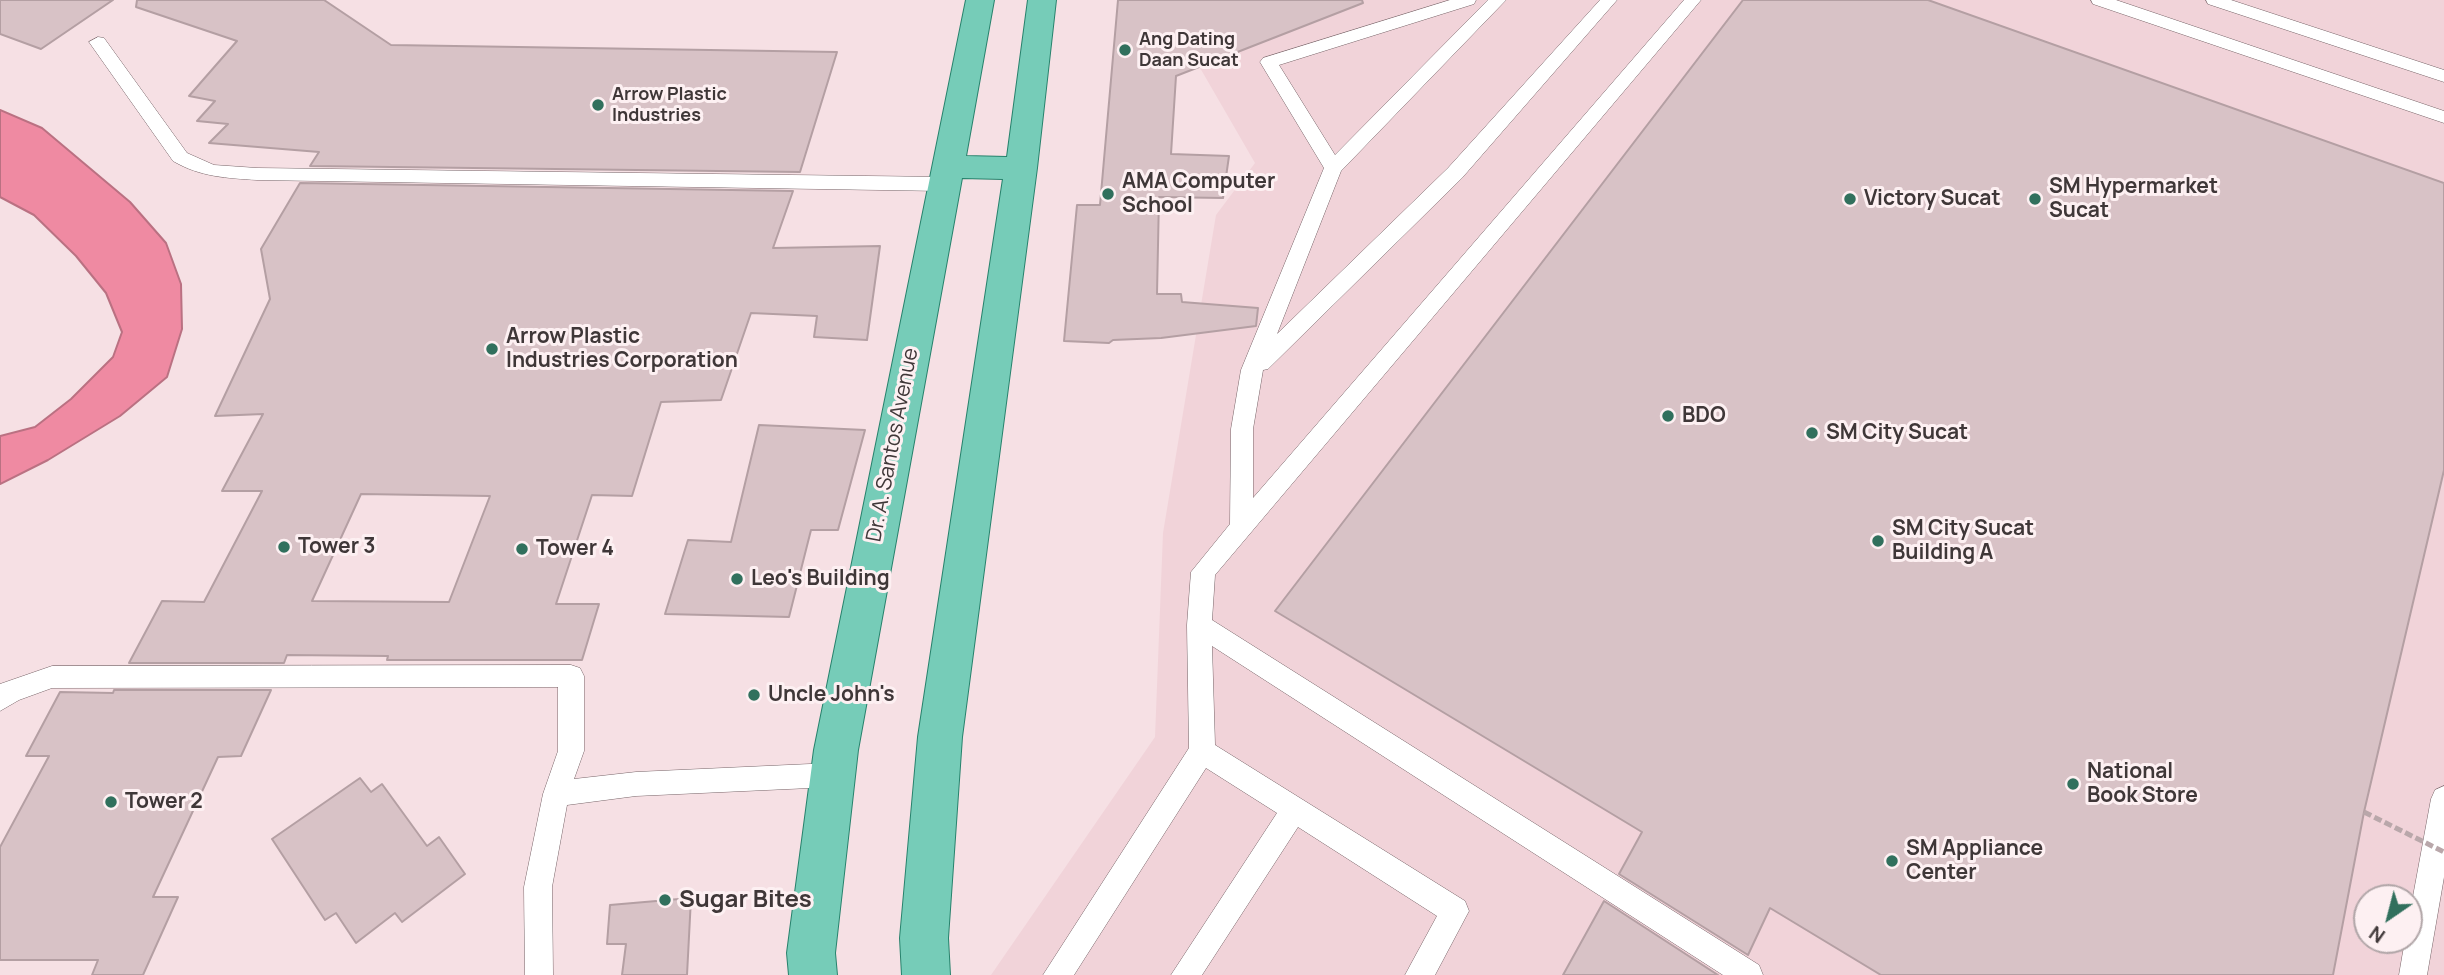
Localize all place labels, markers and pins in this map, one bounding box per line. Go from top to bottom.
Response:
place label: Ang Dating Daan Sucat [1139,29,1239,72]
marker: Ang Dating Daan Sucat [1117,42,1133,58]
place label: Arrow Plastic Industries [612,84,727,126]
marker: Arrow Plastic Industries [590,97,606,113]
place label: AMA Computer School [1122,169,1275,219]
place label: SM Hypermarket Sucat [2049,174,2218,224]
marker: AMA Computer School [1100,186,1116,202]
place label: Victory Sucat [1864,186,2001,212]
marker: Victory Sucat [1842,191,1858,207]
marker: SM Hypermarket Sucat [2027,191,2043,207]
place label: Arrow Plastic Industries Corporation [506,324,738,374]
marker: Arrow Plastic Industries Corporation [484,341,500,357]
place label: BDO [1682,403,1726,429]
marker: BDO [1660,408,1676,424]
place label: SM City Sucat [1826,420,1968,446]
marker: SM City Sucat [1804,425,1820,441]
place label: SM City Sucat Building A [1892,516,2034,566]
marker: SM City Sucat Building A [1870,533,1886,549]
place label: Tower 3 [298,534,375,560]
place label: Tower 4 [536,536,614,562]
marker: Tower 3 [276,539,292,555]
marker: Tower 4 [514,541,530,557]
place label: Leo's Building [751,566,890,592]
marker: Leo's Building [729,571,745,587]
place label: Uncle John's [768,682,895,708]
marker: Uncle John's [746,687,762,703]
place label: National Book Store [2087,759,2198,809]
marker: National Book Store [2065,776,2081,792]
place label: Tower 2 [125,789,203,815]
marker: Tower 2 [103,794,119,810]
place label: SM Appliance Center [1906,836,2043,886]
marker: SM Appliance Center [1884,853,1900,869]
place label: Sugar Bites [679,886,812,914]
marker: Sugar Bites [657,892,673,908]

